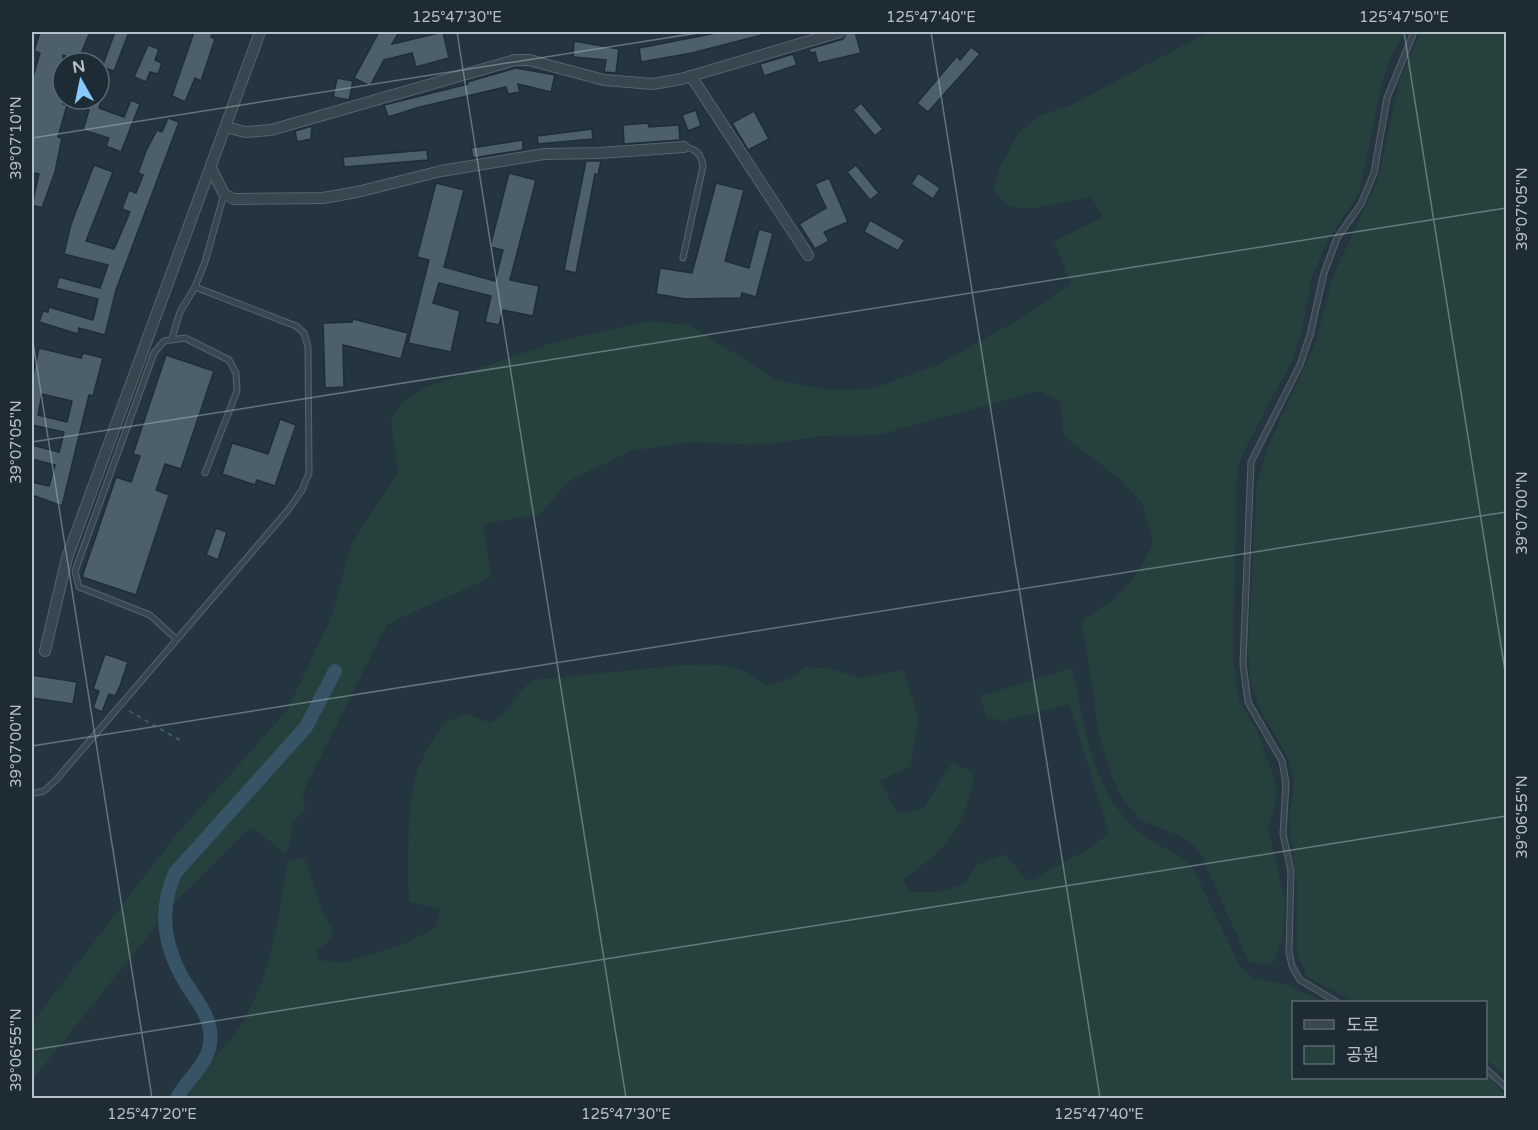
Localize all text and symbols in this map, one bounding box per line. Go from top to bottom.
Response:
text: 125°47'30"E [412,8,502,26]
text: 125°47'40"E [886,8,976,26]
text: 125°47'50"E [1359,8,1449,26]
north arrow [51,51,111,111]
text: N [71,56,87,78]
text: 39°07'10"N [7,96,25,180]
text: 39°07'05"N [1513,167,1531,251]
text: 39°07'05"N [7,400,25,484]
text: 39°07'00"N [1513,471,1531,555]
text: 39°07'00"N [7,704,25,788]
text: 39°06'55"N [1513,775,1531,859]
legend [1292,1001,1487,1079]
text: 39°06'55"N [7,1008,25,1092]
text: 도로 [1346,1014,1379,1036]
text: 공원 [1346,1044,1379,1066]
text: 125°47'20"E [107,1105,197,1123]
text: 125°47'30"E [581,1105,671,1123]
text: 125°47'40"E [1054,1105,1144,1123]

